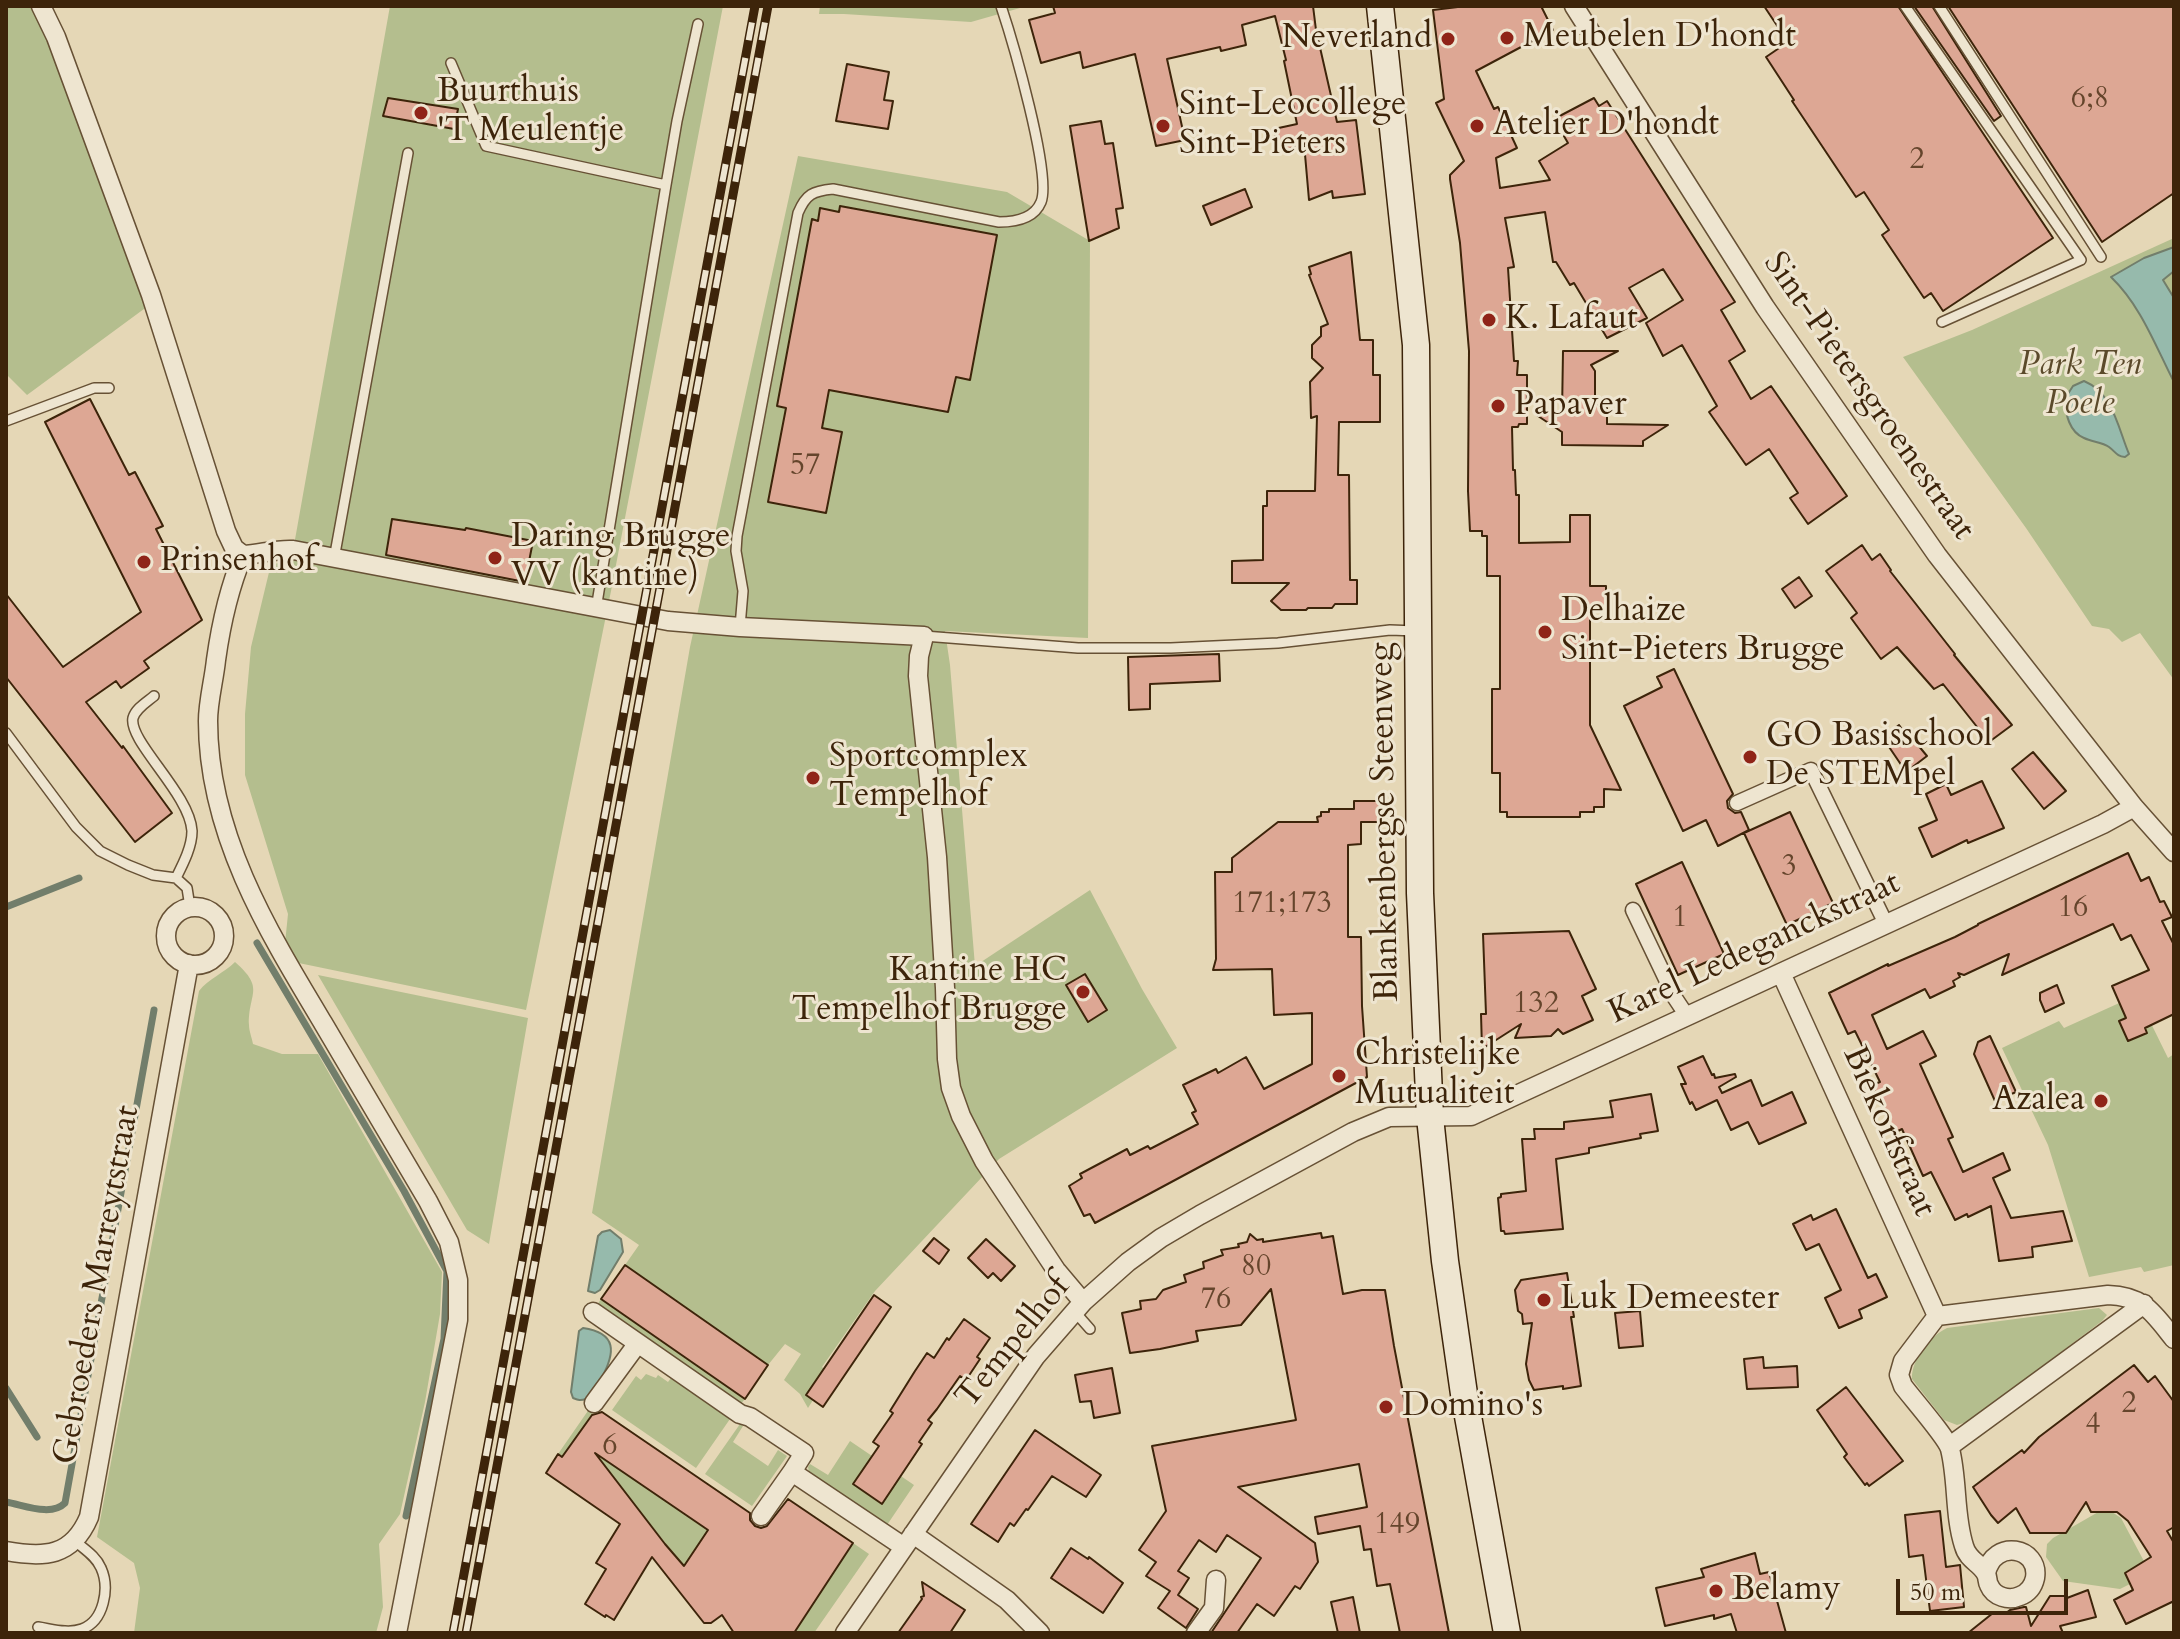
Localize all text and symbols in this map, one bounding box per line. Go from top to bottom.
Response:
place label: Meubelen D'hondt [1523,18,1796,58]
place label: Neverland [1282,19,1432,59]
marker: Meubelen D'hondt [1498,29,1516,47]
marker: Neverland [1439,30,1457,48]
place label: Buurthuis 'T Meulentje [437,73,624,152]
house number: 6;8 [2071,82,2109,118]
place label: Sint-Leocollege Sint-Pieters [1179,86,1406,166]
marker: Buurthuis 'T Meulentje [412,104,430,122]
place label: Atelier D'hondt [1493,106,1719,146]
marker: Sint-Leocollege Sint-Pieters [1154,117,1172,135]
marker: Atelier D'hondt [1468,117,1486,135]
house number: 2 [1909,143,1925,179]
street label: Sint-Pietersgroenestraat [1753,245,1983,549]
place label: K. Lafaut [1505,300,1638,340]
marker: K. Lafaut [1480,311,1498,329]
park label: Park Ten Poele [2019,346,2141,426]
place label: Papaver [1514,386,1627,426]
marker: Papaver [1489,397,1507,415]
house number: 57 [790,449,820,485]
place label: Daring Brugge VV (kantine) [511,518,731,598]
place label: Prinsenhof [160,542,315,582]
marker: Daring Brugge VV (kantine) [486,549,504,567]
marker: Prinsenhof [135,553,153,571]
place label: Delhaize Sint-Pieters Brugge [1561,592,1845,672]
marker: Delhaize Sint-Pieters Brugge [1536,623,1554,641]
street label: Blankenbergse Steenweg [1362,642,1410,1002]
place label: GO Basisschool De STEMpel [1766,717,1992,796]
place label: Sportcomplex Tempelhof [829,738,1027,818]
marker: GO Basisschool De STEMpel [1741,748,1759,766]
marker: Sportcomplex Tempelhof [804,769,822,787]
house number: 3 [1781,850,1797,886]
street label: Karel Ledeganckstraat [1603,864,1907,1034]
house number: 171;173 [1232,887,1332,923]
house number: 16 [2058,891,2088,927]
house number: 1 [1672,901,1688,937]
place label: Kantine HC Tempelhof Brugge [791,952,1067,1032]
marker: Kantine HC Tempelhof Brugge [1074,983,1092,1001]
house number: 132 [1513,987,1559,1023]
place label: Christelijke Mutualiteit [1355,1036,1521,1116]
street label: Biekorfstraat [1832,1041,1944,1223]
marker: Christelijke Mutualiteit [1330,1067,1348,1085]
place label: Azalea [1992,1081,2085,1121]
marker: Azalea [2092,1092,2110,1110]
street label: Gebroeders Marreytstraat [46,1102,150,1468]
house number: 80 [1241,1250,1271,1286]
street label: Tempelhof [948,1268,1080,1418]
place label: Luk Demeester [1560,1280,1779,1320]
house number: 76 [1201,1283,1231,1319]
marker: Luk Demeester [1535,1291,1553,1309]
place label: Domino's [1402,1387,1543,1427]
house number: 2 [2121,1387,2137,1423]
marker: Domino's [1377,1398,1395,1416]
house number: 4 [2085,1408,2101,1444]
house number: 6 [602,1429,618,1465]
house number: 149 [1374,1508,1420,1544]
scale bar [1900,1563,2072,1613]
place label: Belamy [1732,1571,1841,1611]
text: 50 m [1910,1576,1961,1609]
marker: Belamy [1707,1582,1725,1600]

